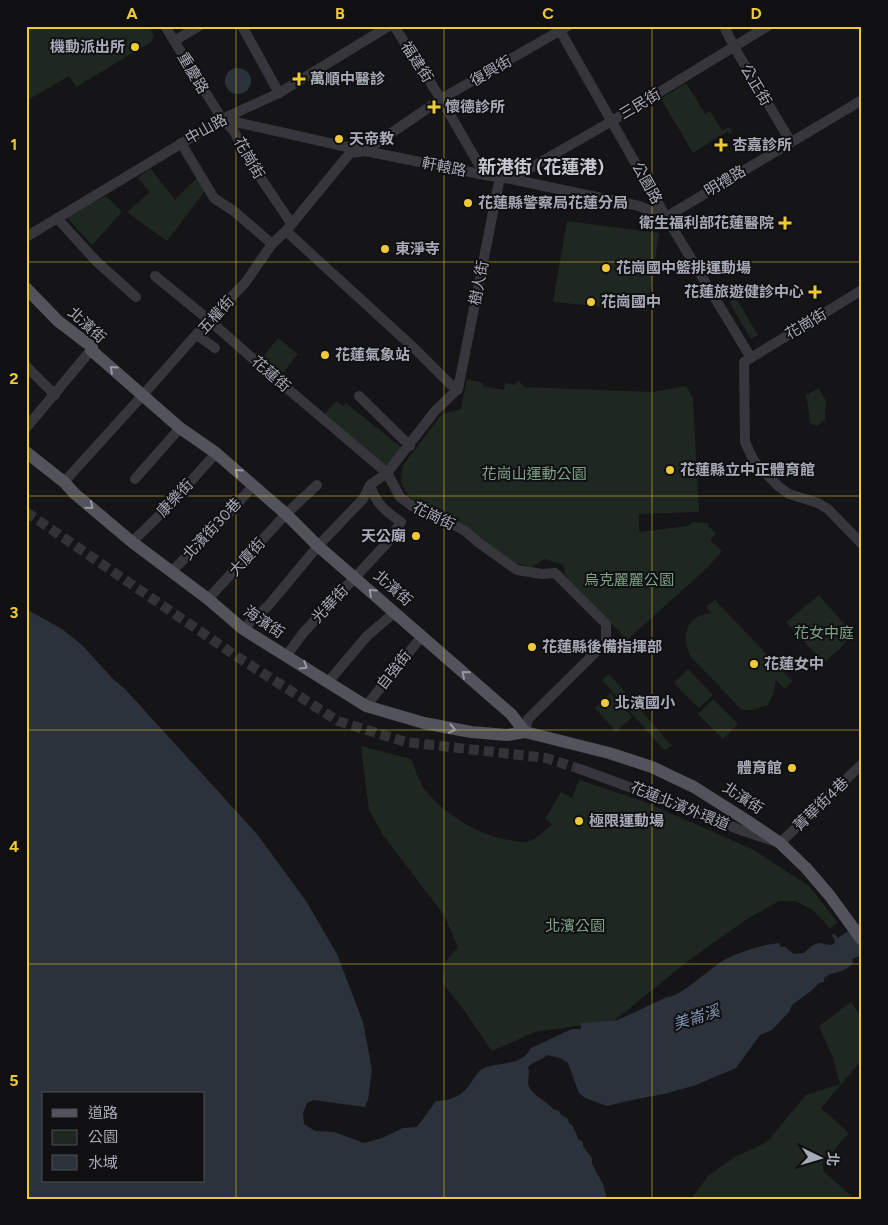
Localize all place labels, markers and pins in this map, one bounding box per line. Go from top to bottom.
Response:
place label: 機動派出所 [50,38,125,56]
marker: 機動派出所 [129,41,141,53]
place label: 萬順中醫診 [310,70,385,88]
marker: 萬順中醫診 [292,72,306,86]
place label: 懷德診所 [445,98,505,116]
marker: 懷德診所 [427,100,441,114]
place label: 天帝教 [349,130,394,148]
marker: 天帝教 [333,133,345,145]
place label: 杏嘉診所 [732,136,792,154]
marker: 杏嘉診所 [714,138,728,152]
place label: 花蓮縣警察局花蓮分局 [478,194,628,212]
marker: 花蓮縣警察局花蓮分局 [462,197,474,209]
place label: 衛生福利部花蓮醫院 [639,214,774,232]
marker: 衛生福利部花蓮醫院 [778,216,792,230]
place label: 東淨寺 [395,240,440,258]
marker: 東淨寺 [379,243,391,255]
place label: 花崗國中籃排運動場 [616,259,751,277]
marker: 花崗國中籃排運動場 [600,262,612,274]
place label: 花蓮旅遊健診中心 [684,283,804,301]
marker: 花蓮旅遊健診中心 [808,285,822,299]
place label: 花崗國中 [601,293,661,311]
marker: 花崗國中 [585,296,597,308]
place label: 花蓮氣象站 [335,346,410,364]
marker: 花蓮氣象站 [319,349,331,361]
place label: 花蓮縣立中正體育館 [680,461,815,479]
marker: 花蓮縣立中正體育館 [664,464,676,476]
place label: 天公廟 [361,527,406,545]
marker: 天公廟 [410,530,422,542]
place label: 花蓮縣後備指揮部 [542,638,662,656]
marker: 花蓮縣後備指揮部 [526,641,538,653]
place label: 花蓮女中 [764,655,824,673]
marker: 花蓮女中 [748,658,760,670]
place label: 北濱國小 [615,694,676,712]
marker: 北濱國小 [599,697,611,709]
place label: 體育館 [737,759,782,777]
marker: 體育館 [786,762,798,774]
place label: 極限運動場 [589,812,664,830]
marker: 極限運動場 [573,815,585,827]

